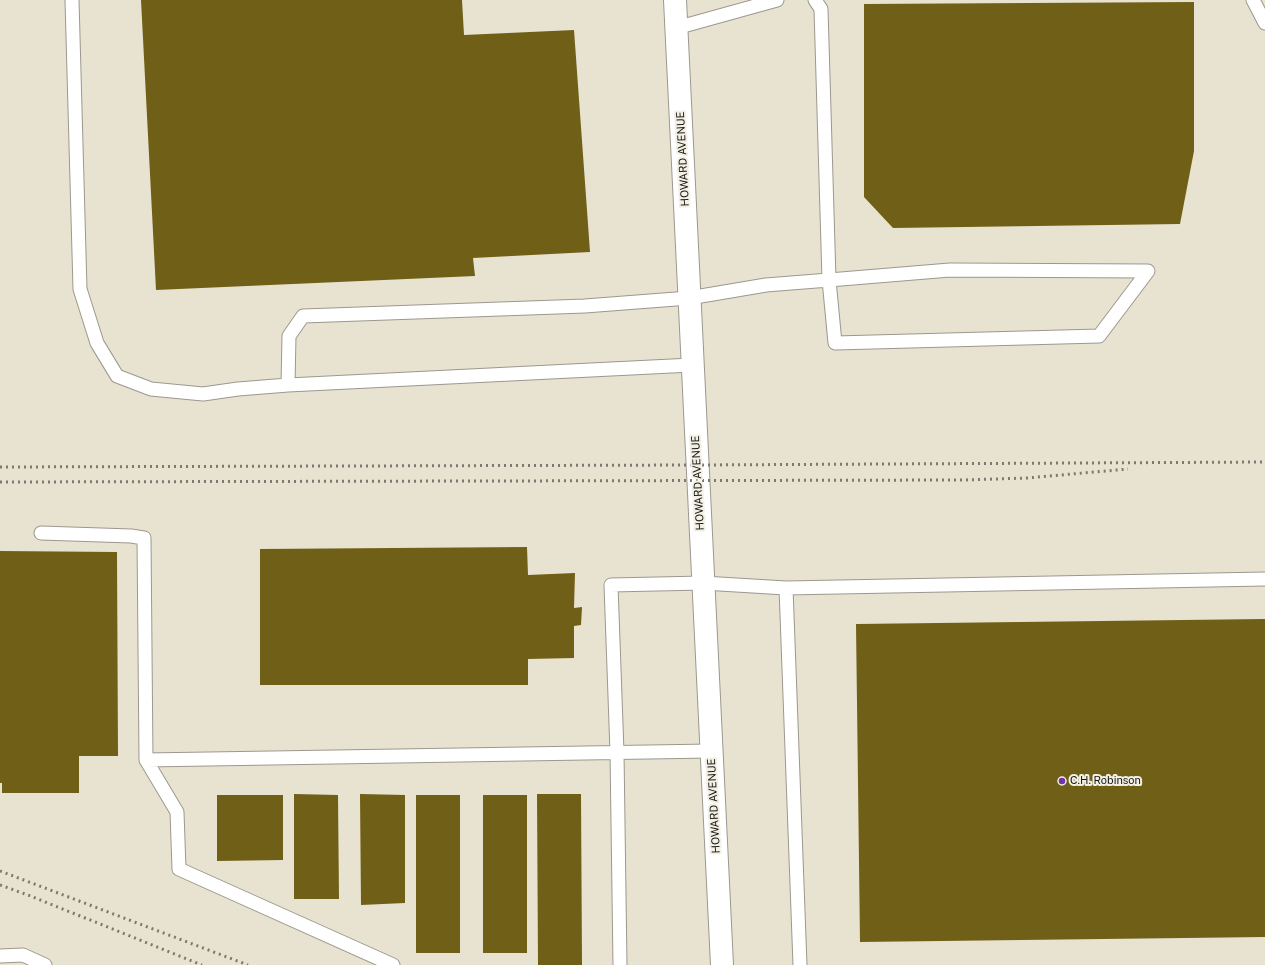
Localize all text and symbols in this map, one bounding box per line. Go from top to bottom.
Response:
street label: HOWARD AVENUE [674,111,692,207]
street label: HOWARD AVENUE [689,435,707,531]
street label: HOWARD AVENUE [705,758,723,854]
place label: C.H. Robinson [1070,774,1141,788]
marker: C.H. Robinson [1057,776,1067,786]

